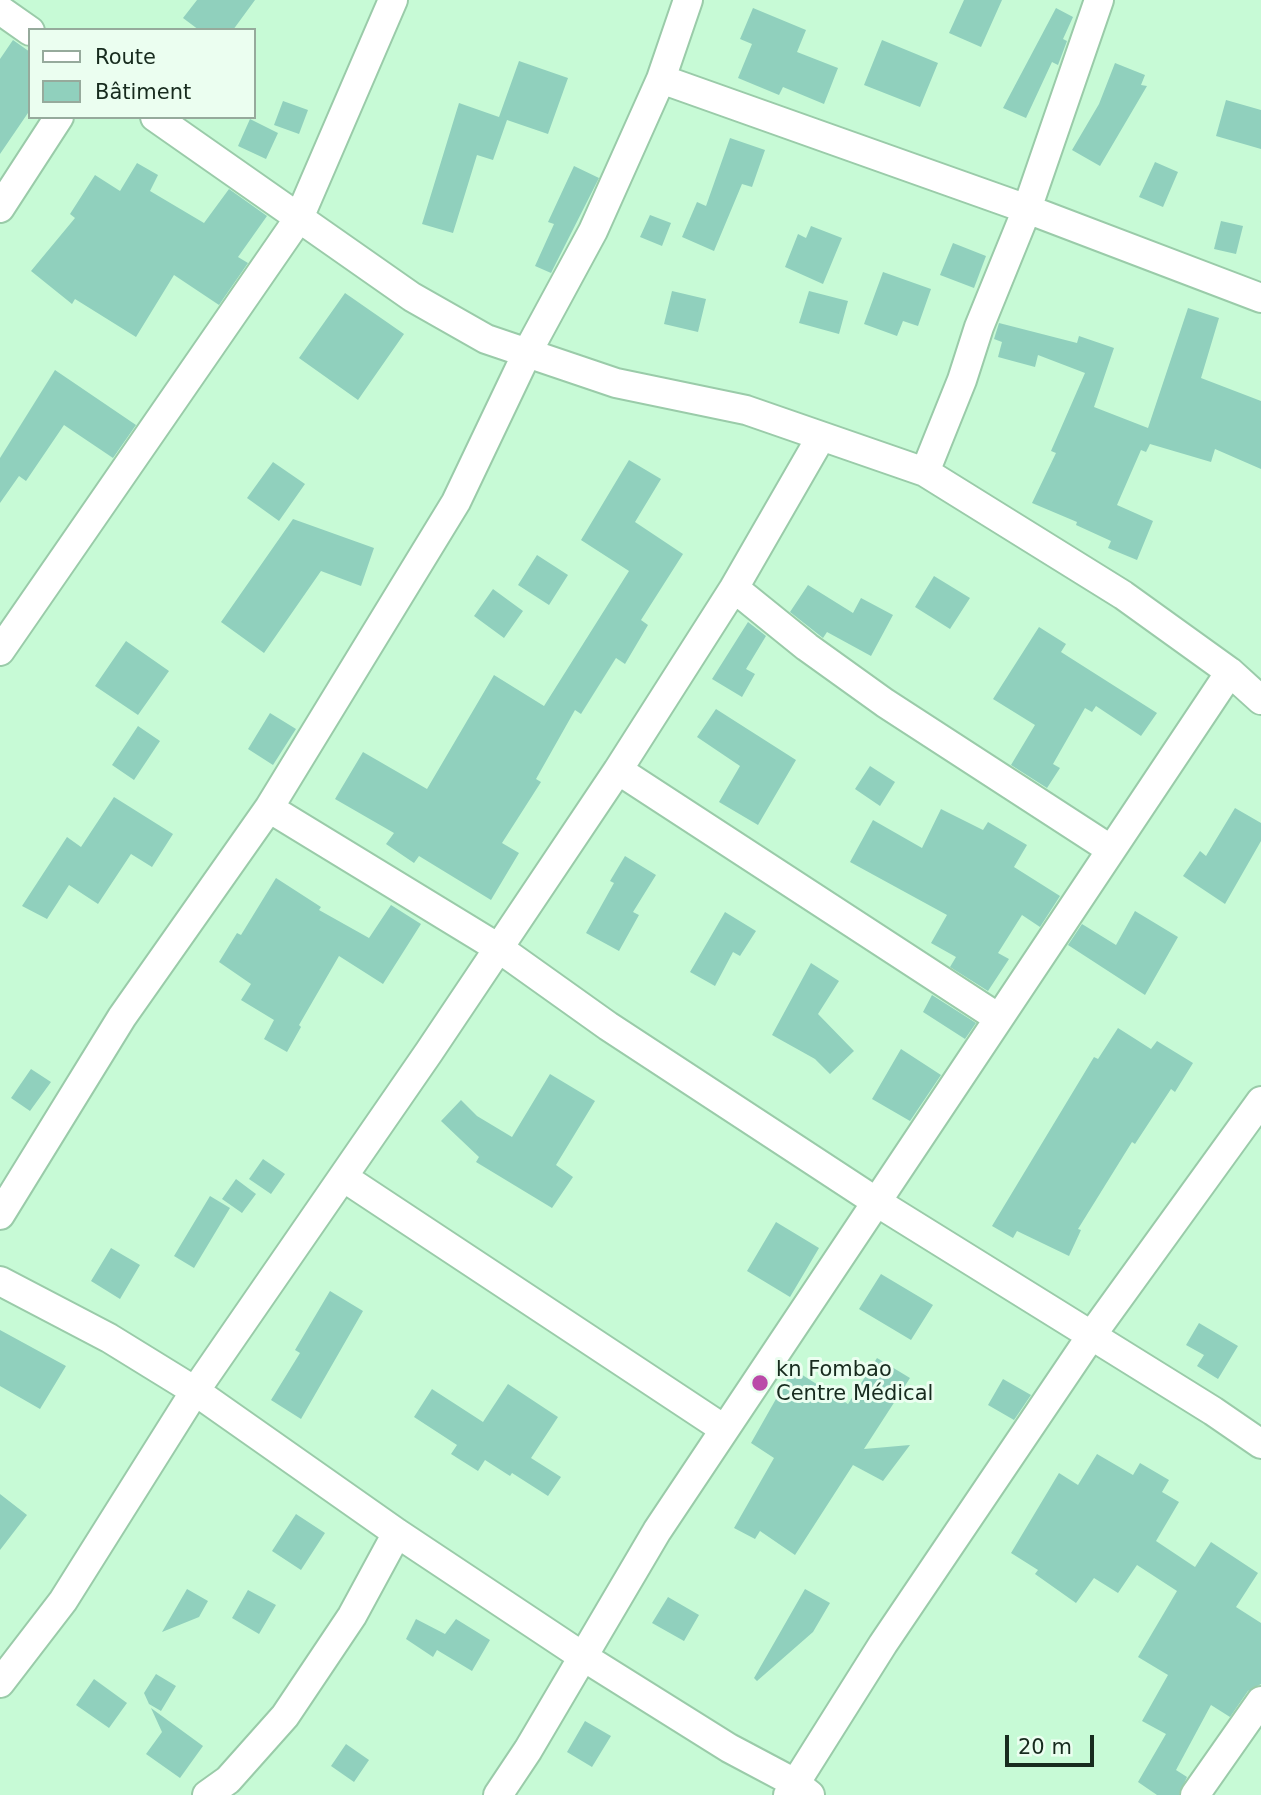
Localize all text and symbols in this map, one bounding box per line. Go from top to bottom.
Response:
legend [28,28,256,119]
text: Route [95,45,156,69]
text: Bâtiment [95,80,191,104]
place label: kn Fombao Centre Médical [776,1358,933,1408]
marker: kn Fombao Centre Médical [750,1373,770,1393]
scale bar [1009,1722,1098,1766]
text: 20 m [1018,1735,1072,1759]

